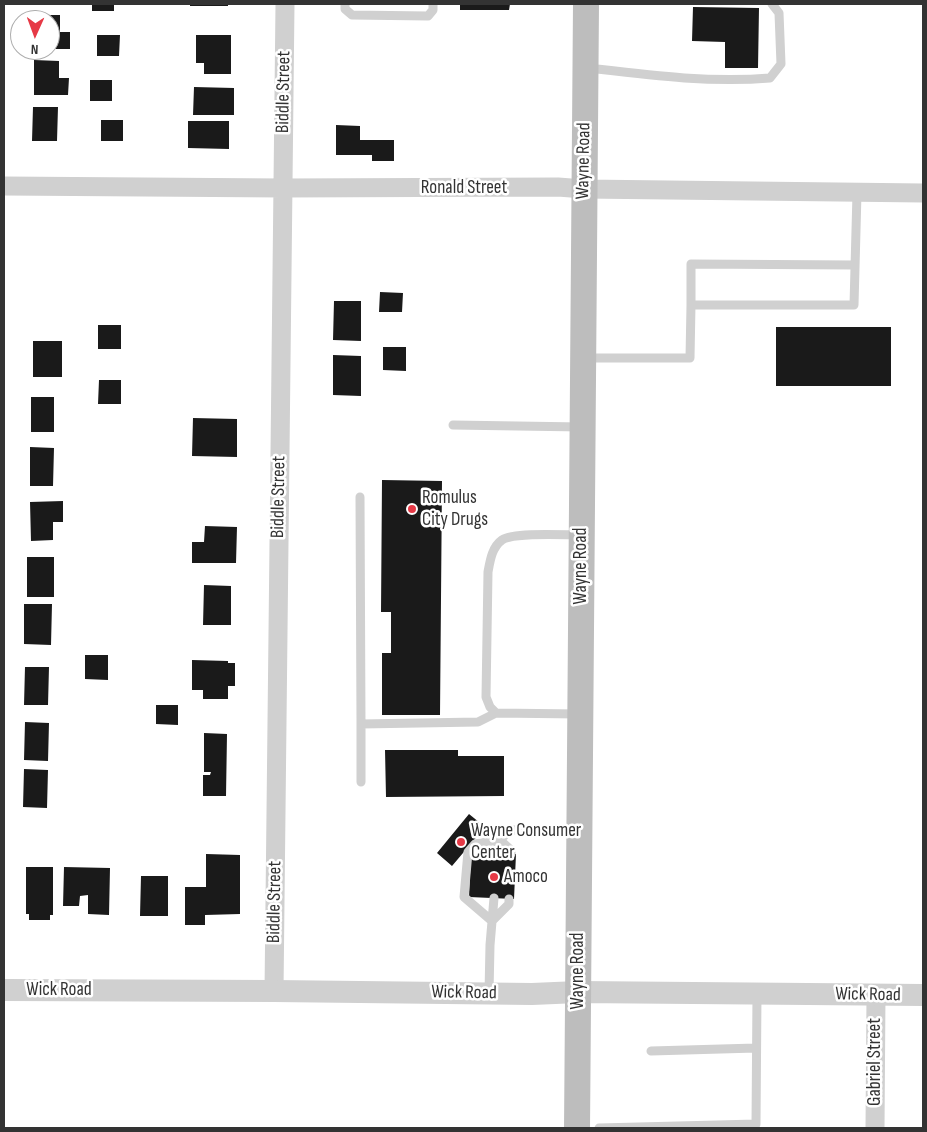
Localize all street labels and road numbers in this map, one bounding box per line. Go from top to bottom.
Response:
street label: Biddle Street [272,51,296,133]
street label: Wayne Road [572,122,596,200]
street label: Ronald Street [421,177,507,199]
street label: Biddle Street [267,456,291,538]
street label: Wayne Road [570,528,592,604]
street label: Biddle Street [263,861,287,943]
street label: Wayne Road [567,933,589,1009]
street label: Wick Road [26,979,92,1001]
street label: Wick Road [431,981,497,1005]
street label: Wick Road [835,983,901,1007]
street label: Gabriel Street [864,1018,886,1106]

